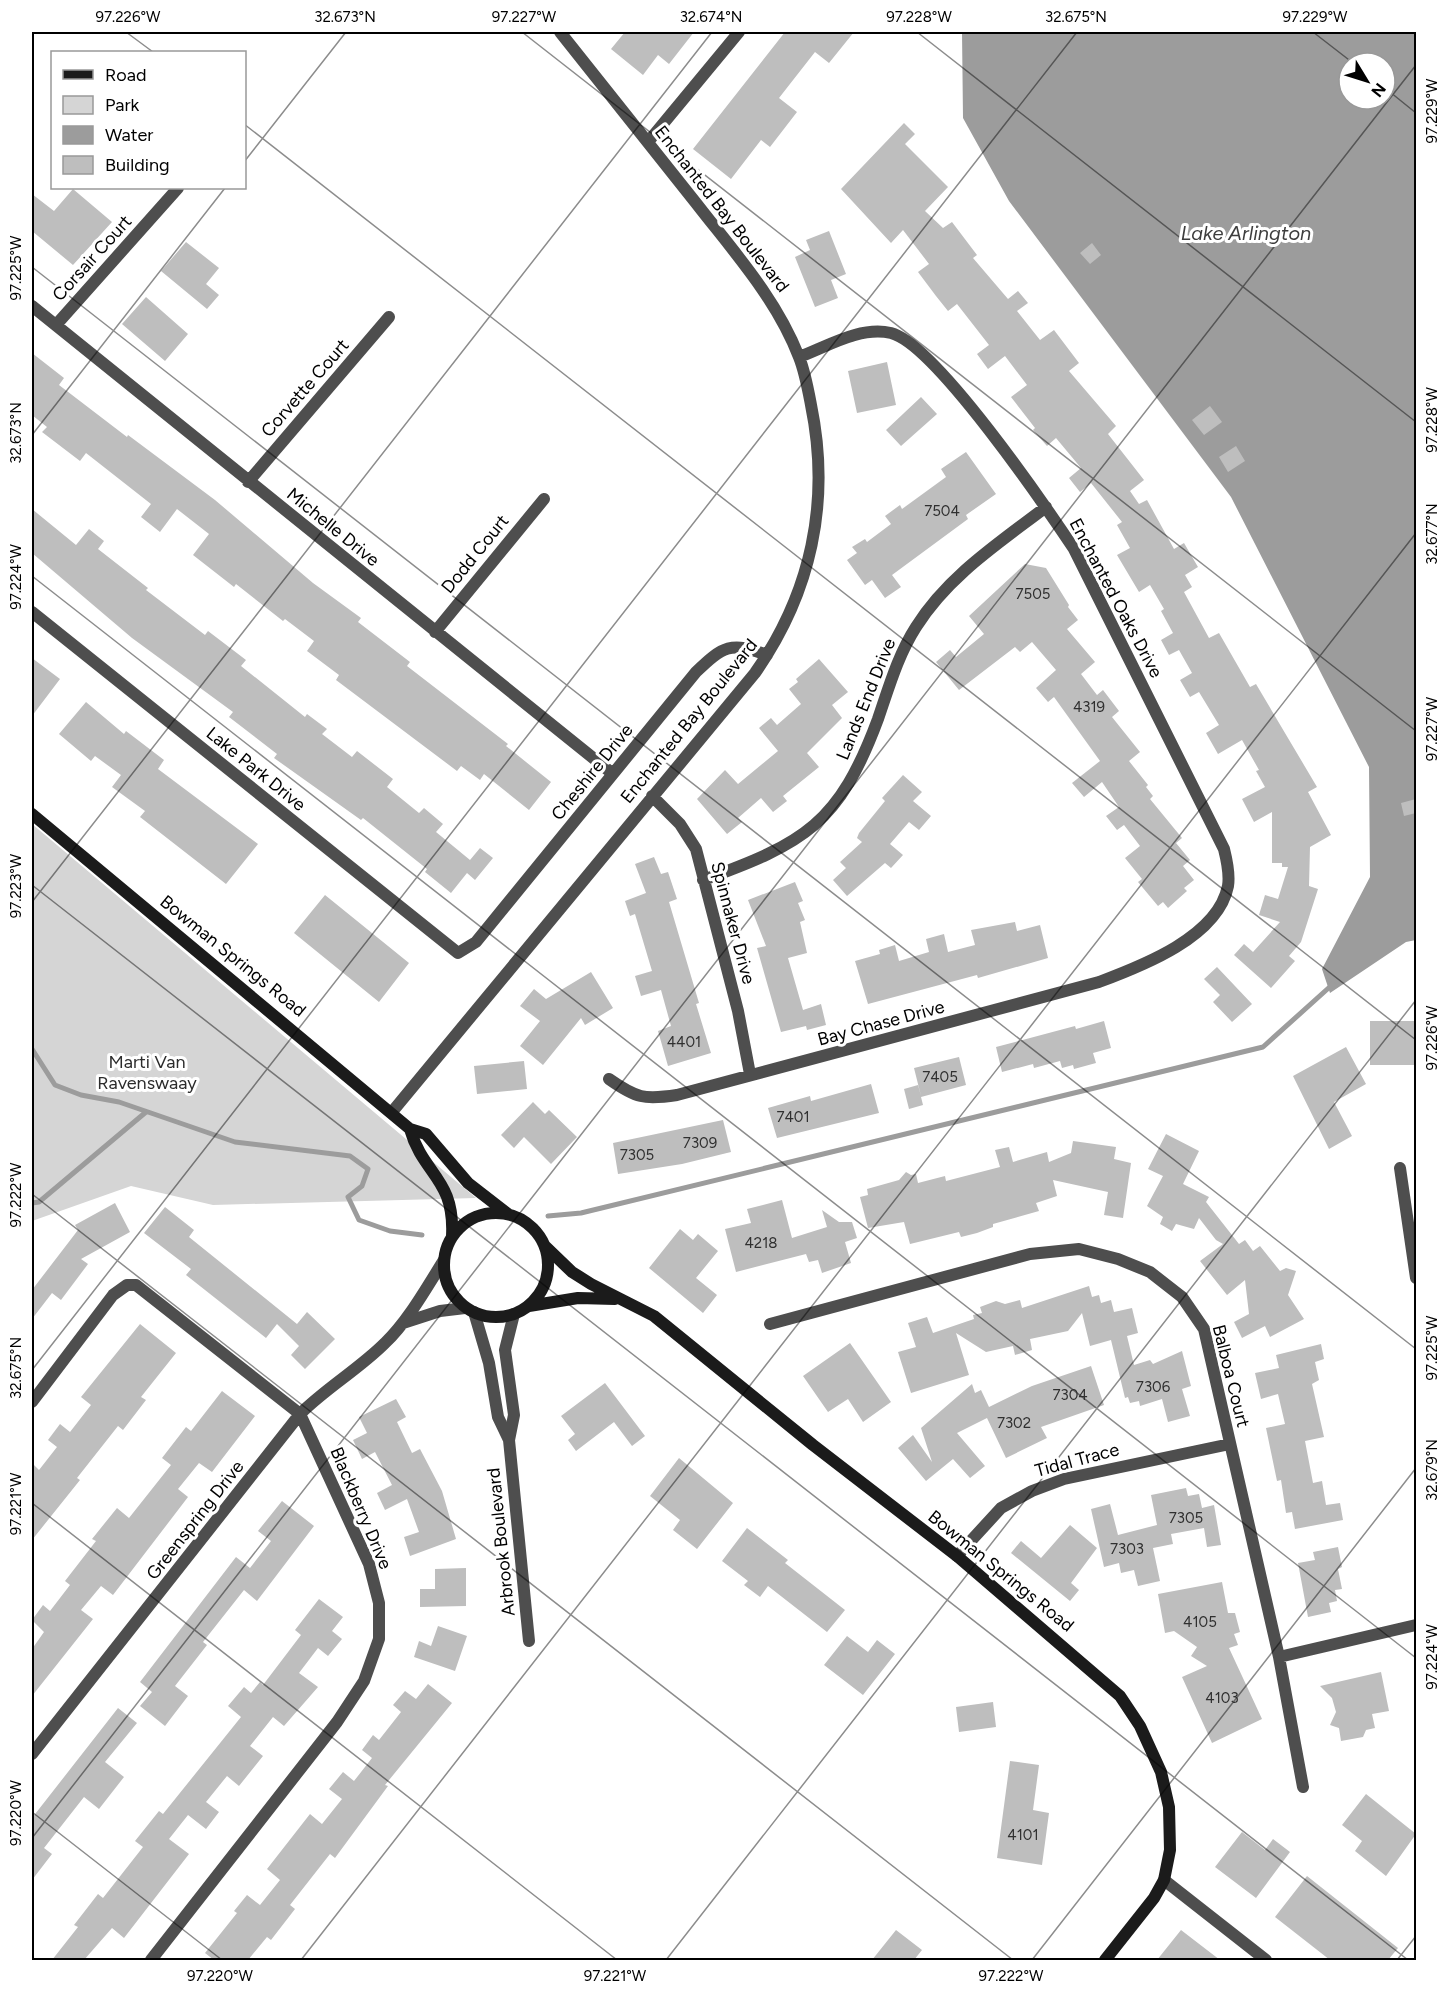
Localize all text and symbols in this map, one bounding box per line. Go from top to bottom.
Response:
text: 97.226°W [96,8,161,26]
text: 32.673°N [314,8,376,26]
text: 97.227°W [492,8,557,26]
text: 32.674°N [680,8,742,26]
text: 97.228°W [886,8,952,26]
text: 32.675°N [1045,8,1107,26]
text: 97.229°W [1283,8,1348,26]
legend [51,51,246,189]
north arrow [1337,51,1397,111]
text: Road [105,64,146,86]
text: 97.229°W [1423,78,1441,143]
text: N [1367,79,1390,101]
text: Park [105,94,140,116]
street label: Enchanted Bay Boulevard [650,121,794,297]
text: Water [105,124,153,146]
text: Building [105,154,170,176]
street label: Corsair Court [48,210,136,306]
water label: Lake Arlington [1181,221,1311,245]
text: 97.225°W [7,235,25,301]
street label: Corvette Court [256,334,354,442]
text: 97.228°W [1423,387,1441,453]
text: 32.673°N [7,402,25,464]
street label: Michelle Drive [282,483,384,571]
house number: 7504 [924,502,960,520]
text: 32.677°N [1423,503,1441,565]
street label: Dodd Court [437,510,513,598]
street label: Enchanted Oaks Drive [1065,514,1167,682]
text: 97.224°W [7,544,25,610]
house number: 7505 [1016,585,1050,603]
street label: Enchanted Bay Boulevard [616,634,762,808]
street label: Lands End Drive [832,635,900,763]
text: 97.227°W [1423,696,1441,761]
house number: 4319 [1073,698,1105,716]
street label: Cheshire Drive [546,719,638,825]
street label: Lake Park Drive [202,722,310,816]
text: 97.223°W [7,853,25,918]
street label: Spinnaker Drive [706,859,760,987]
street label: Bowman Springs Road [156,890,310,1022]
street label: Bay Chase Drive [815,995,947,1051]
text: 97.226°W [1423,1005,1441,1070]
house number: 4401 [667,1033,701,1051]
park label: Marti Van Ravenswaay [97,1051,197,1094]
house number: 7405 [922,1068,958,1086]
house number: 7401 [776,1108,810,1126]
house number: 7309 [683,1134,717,1152]
house number: 7305 [620,1146,654,1164]
text: 97.222°W [7,1162,25,1227]
house number: 4218 [744,1234,778,1252]
text: 97.225°W [1423,1315,1441,1381]
street label: Balboa Court [1208,1322,1254,1430]
text: 32.675°N [7,1337,25,1399]
house number: 7306 [1136,1378,1171,1396]
house number: 7304 [1052,1386,1088,1404]
house number: 7302 [997,1414,1031,1432]
street label: Tidal Trace [1033,1438,1122,1482]
text: 32.679°N [1423,1439,1441,1501]
street label: Blackberry Drive [325,1444,397,1573]
street label: Greenspring Drive [142,1456,249,1584]
street label: Arbrook Boulevard [482,1467,520,1617]
text: 97.221°W [7,1472,25,1535]
street label: Bowman Springs Road [924,1505,1078,1637]
house number: 7305 [1169,1509,1203,1527]
house number: 7303 [1110,1540,1144,1558]
house number: 4105 [1183,1613,1217,1631]
text: 97.224°W [1423,1624,1441,1690]
house number: 4103 [1205,1689,1239,1707]
text: 97.220°W [7,1779,25,1846]
house number: 4101 [1007,1826,1039,1844]
text: 97.220°W [187,1967,254,1985]
text: 97.221°W [584,1967,647,1985]
text: 97.222°W [979,1967,1044,1985]

